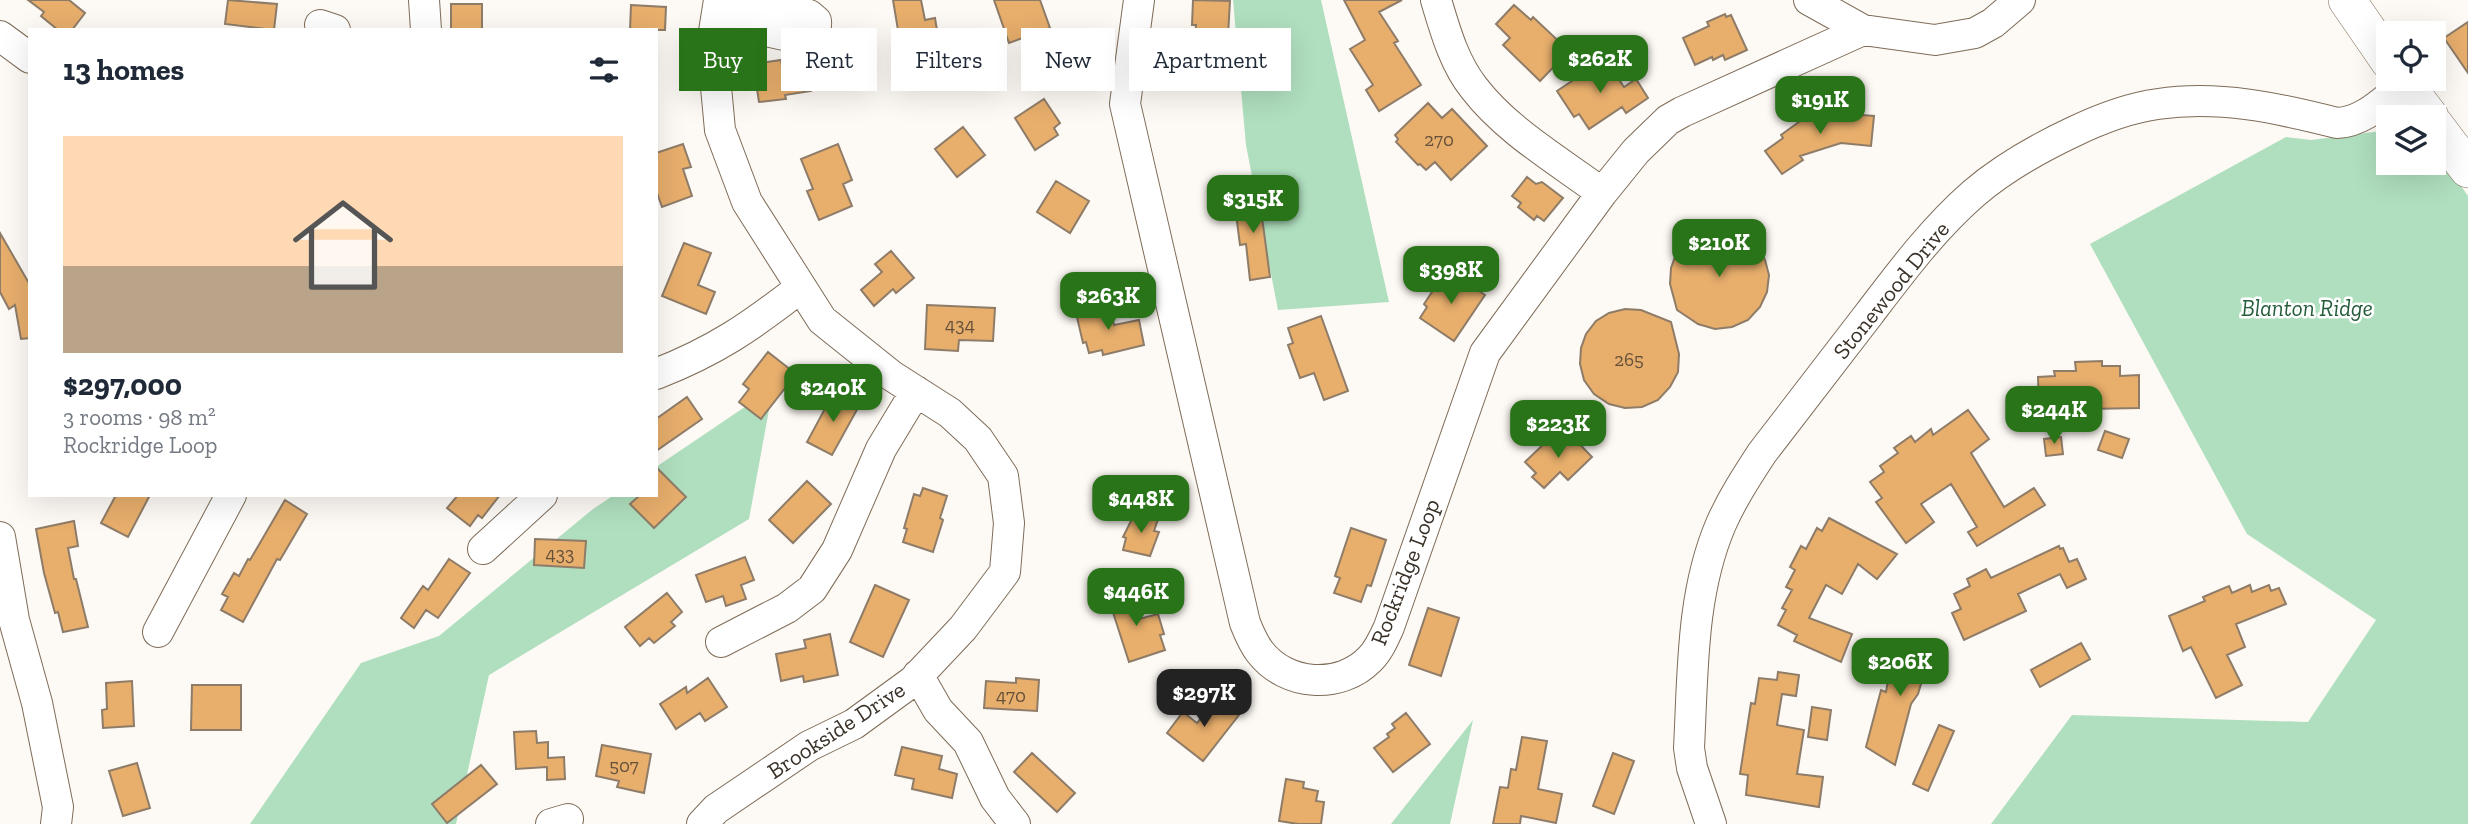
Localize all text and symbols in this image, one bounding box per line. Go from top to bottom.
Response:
map controls [2376,21,2446,175]
button: locate [2376,21,2446,91]
chip: Buy [679,28,767,91]
chip: Rent [781,28,877,91]
chip: Filters [891,28,1007,91]
chip: New [1021,28,1115,91]
chip: Apartment [1129,28,1291,91]
pin: $262K [1551,36,1649,95]
text: $262K [1568,44,1632,72]
icon: filters [585,51,623,89]
text: 13 homes [63,52,184,88]
pin: $191K [1771,76,1869,136]
text: $191K [1791,85,1849,113]
button: layers [2376,105,2446,175]
house number: 270 [1424,128,1454,151]
pin: $315K [1204,176,1302,235]
icon: home [280,182,406,308]
text: $315K [1223,184,1283,212]
street label: Stonewood Drive [1827,215,1955,365]
pin: $210K [1670,219,1768,279]
text: $210K [1688,228,1750,256]
pin: $398K [1402,246,1500,306]
text: $398K [1419,255,1483,283]
pin: $263K [1059,272,1157,332]
text: $263K [1076,281,1140,309]
park label: Blanton Ridge [2241,294,2373,322]
house number: 434 [945,313,975,336]
house number: 265 [1614,348,1644,371]
pin: $240K [784,364,882,424]
text: $297,000 [63,367,182,403]
text: $240K [800,373,866,401]
pin: $244K [2005,386,2103,446]
text: $244K [2021,395,2087,423]
pin: $223K [1509,400,1607,460]
text: 3 rooms · 98 m² [63,403,216,431]
text: $223K [1526,409,1590,437]
text: Rockridge Loop [63,431,217,459]
pin: $448K [1092,476,1190,535]
text: $448K [1108,484,1174,512]
street label: Rockridge Loop [1364,495,1446,649]
house number: 433 [546,542,574,565]
pin: $446K [1087,568,1185,628]
text: $446K [1103,577,1169,605]
pin: $206K [1851,638,1949,698]
text: $206K [1868,647,1932,675]
pin: $297K [1155,670,1253,729]
street label: Brookside Drive [762,675,910,785]
text: $297K [1173,678,1235,706]
house number: 470 [996,684,1026,707]
house number: 507 [609,754,639,777]

